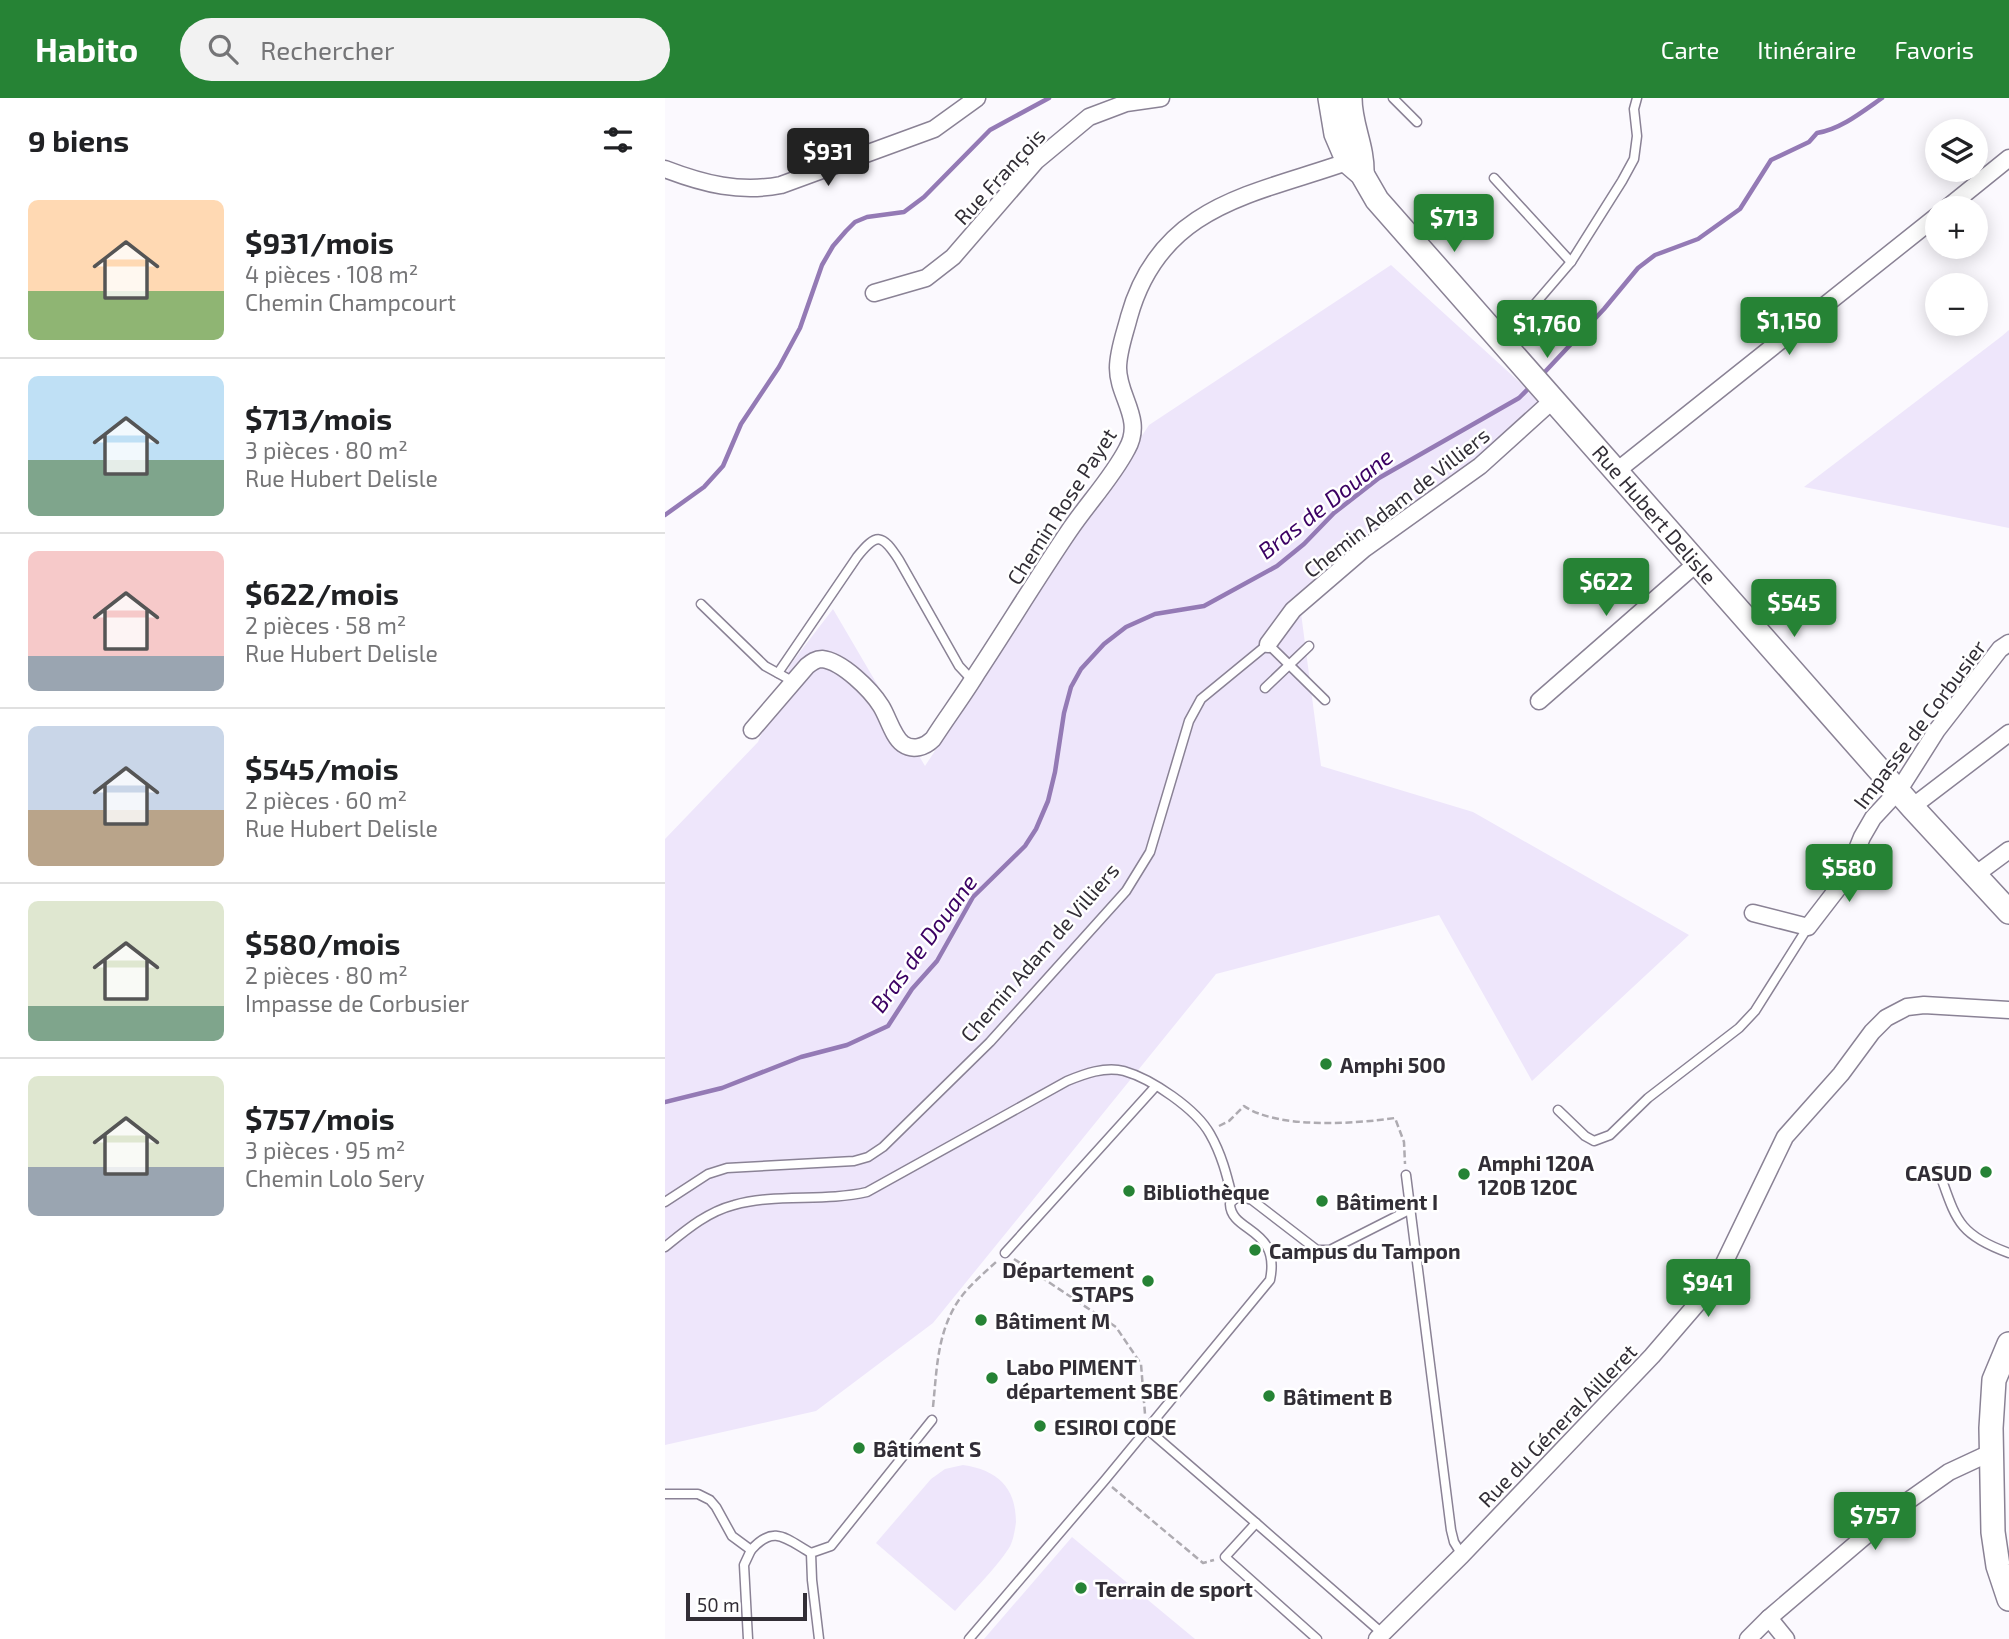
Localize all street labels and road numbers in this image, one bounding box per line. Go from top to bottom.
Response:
street label: Rue François [948,123,1051,230]
street label: Chemin Adam de Villiers [1298,422,1494,582]
street label: Chemin Rose Payet [1001,423,1121,589]
street label: Rue Hubert Delisle [1588,439,1722,589]
street label: Impasse de Corbusier [1847,634,1991,813]
street label: Chemin Adam de Villiers [955,858,1123,1046]
street label: Rue du Géneral Ailleret [1473,1338,1641,1512]

